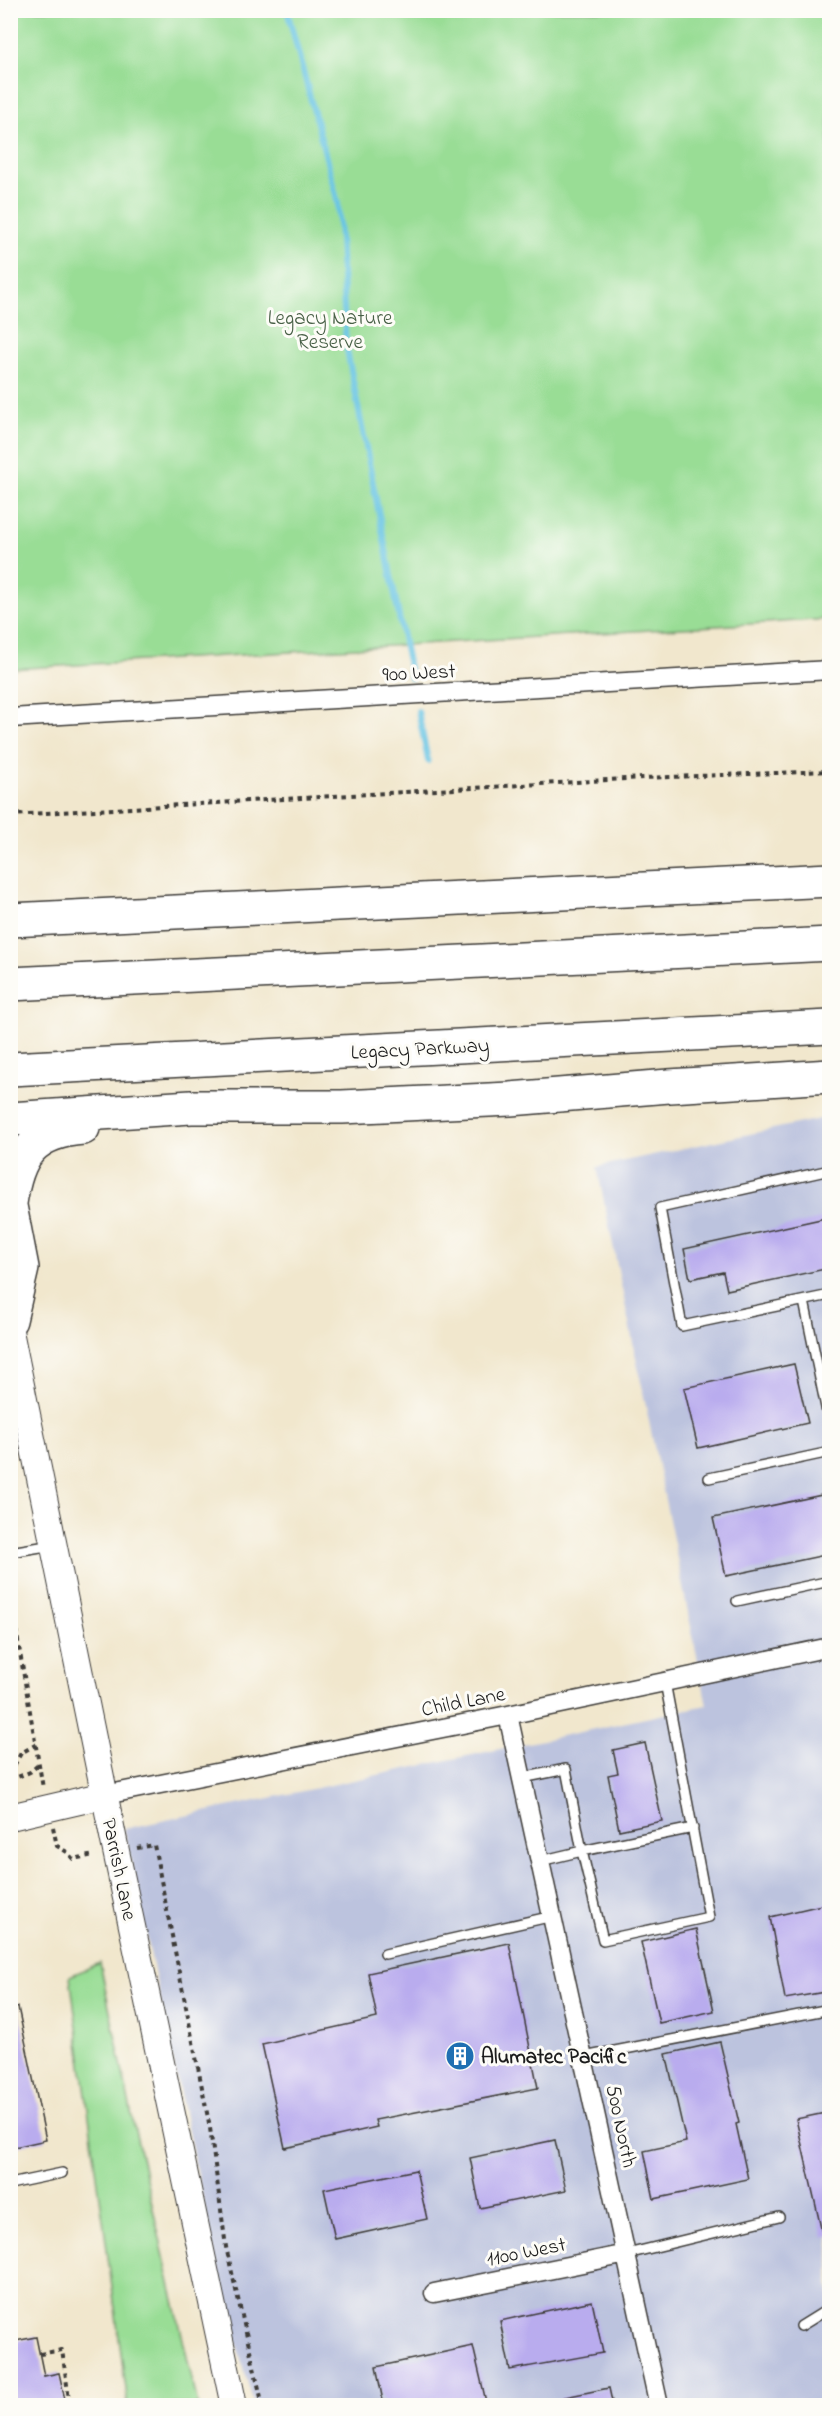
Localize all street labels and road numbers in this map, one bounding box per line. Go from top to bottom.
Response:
street label: 900 West [382,657,456,691]
street label: Legacy Parkway [350,1031,490,1071]
street label: Child Lane [419,1680,508,1726]
street label: Parrish Lane [93,1816,144,1924]
street label: 500 North [597,2082,643,2171]
street label: 1100 West [484,2231,569,2275]

